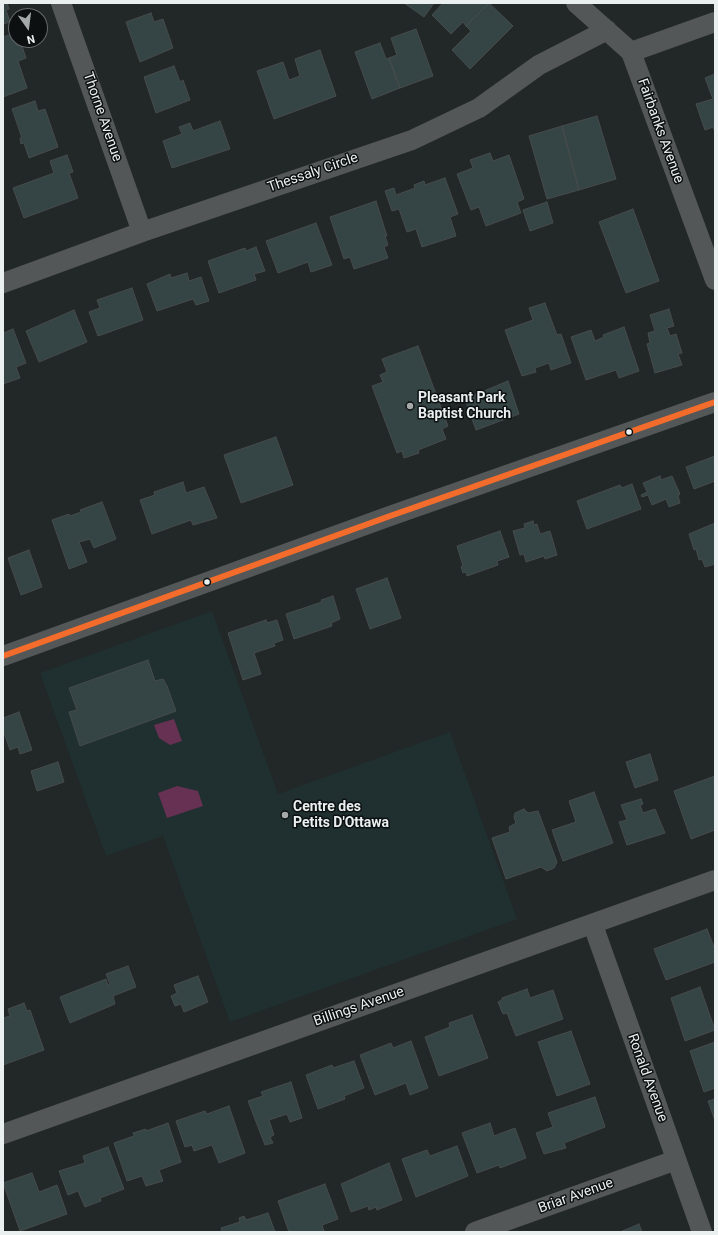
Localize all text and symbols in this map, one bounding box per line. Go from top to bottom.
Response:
north arrow [8,8,48,48]
text: N [25,32,36,46]
street label: Thorne Avenue [79,70,125,164]
street label: Fairbanks Avenue [633,76,687,186]
street label: Thessaly Circle [266,150,360,196]
place label: Pleasant Park Baptist Church [418,390,511,422]
marker: Pleasant Park Baptist Church [405,401,415,411]
unlabelled marker [624,427,634,437]
unlabelled marker [202,577,212,587]
place label: Centre des Petits D'Ottawa [293,799,389,832]
marker: Centre des Petits D'Ottawa [280,810,290,820]
street label: Billings Avenue [312,984,406,1030]
street label: Ronald Avenue [623,1032,671,1124]
street label: Briar Avenue [536,1175,616,1217]

